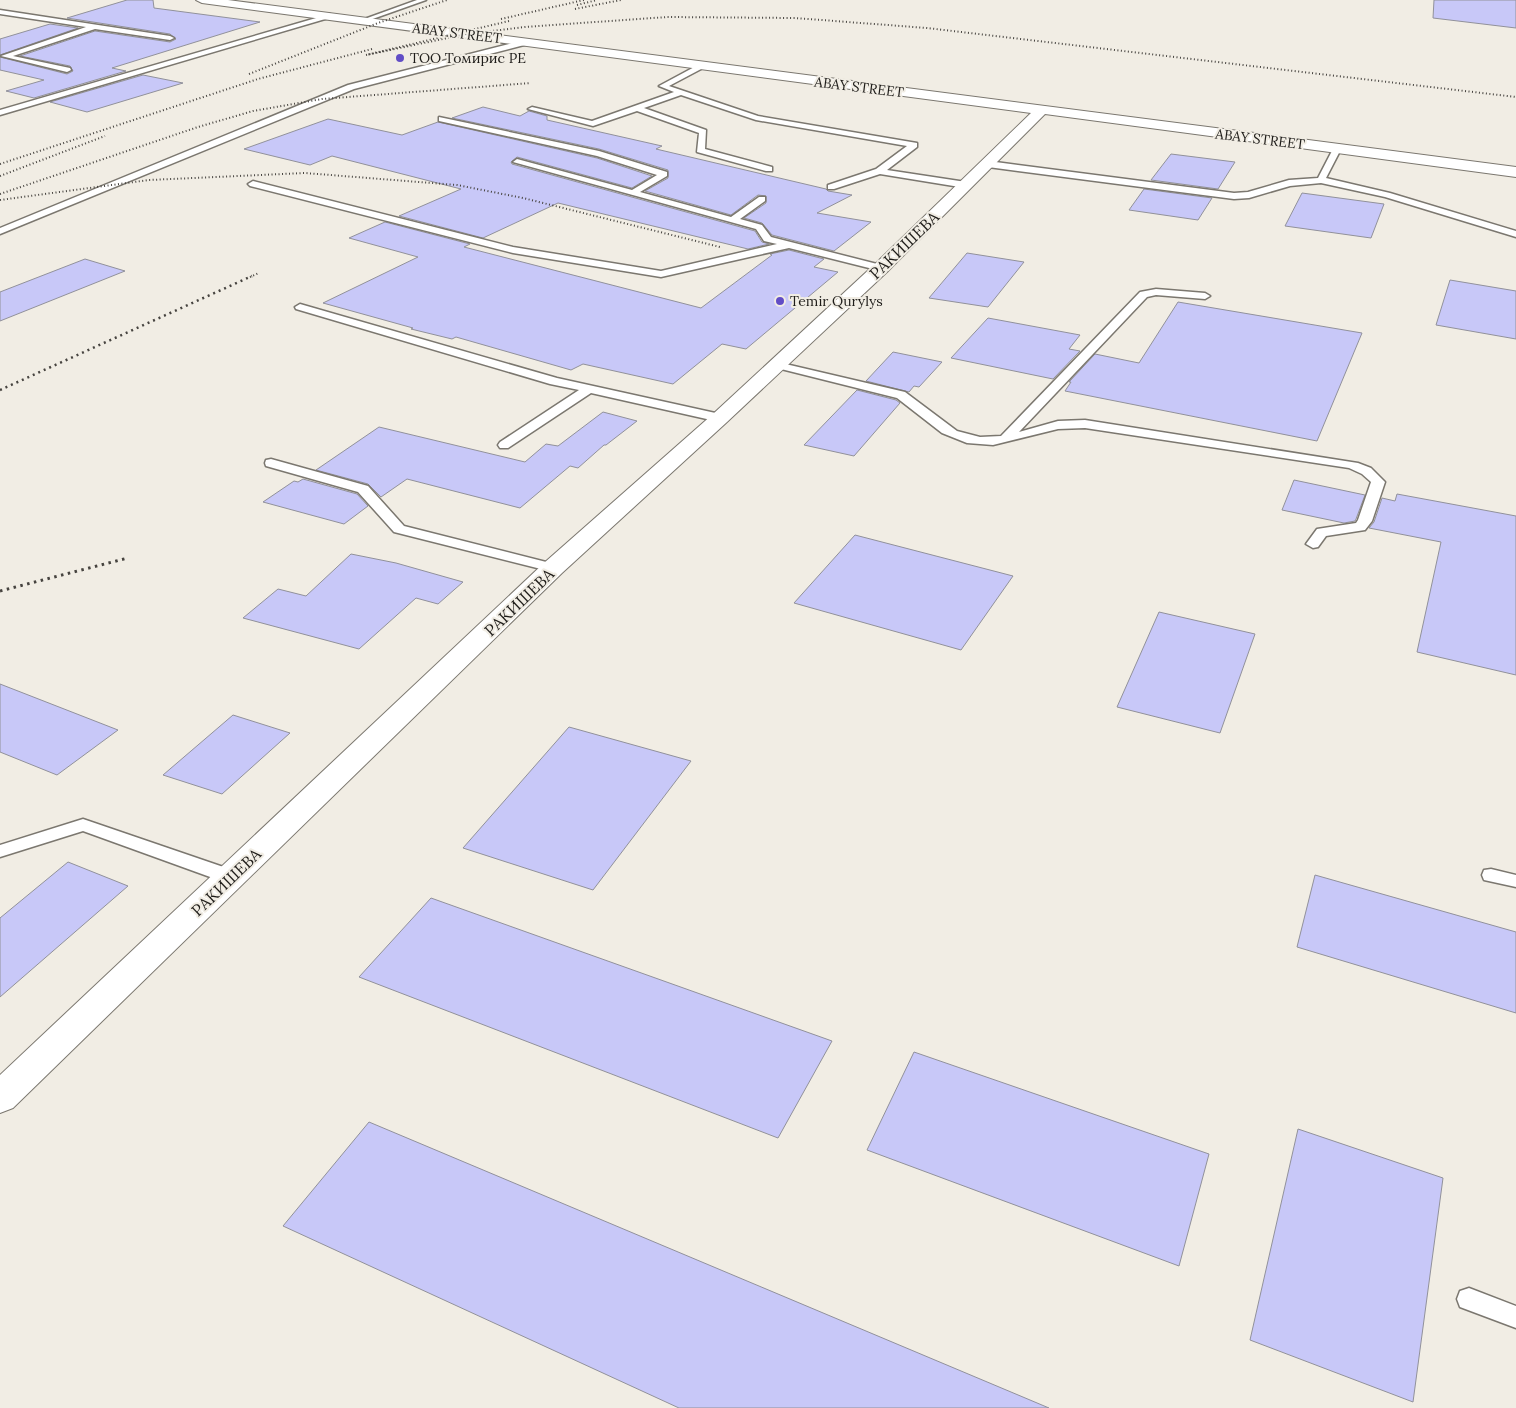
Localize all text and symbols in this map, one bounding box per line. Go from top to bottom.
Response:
street label: ABAY STREET [410,18,503,47]
place label: ТОО Томирис РЕ [410,49,526,67]
marker: ТОО Томирис РЕ [394,52,406,64]
street label: ABAY STREET [812,72,905,101]
street label: ABAY STREET [1213,124,1306,153]
street label: РАКИШЕВА [865,206,944,283]
place label: Temir Qurylys [790,292,883,310]
marker: Temir Qurylys [774,295,786,307]
street label: РАКИШЕВА [480,563,559,640]
street label: РАКИШЕВА [187,843,266,920]

